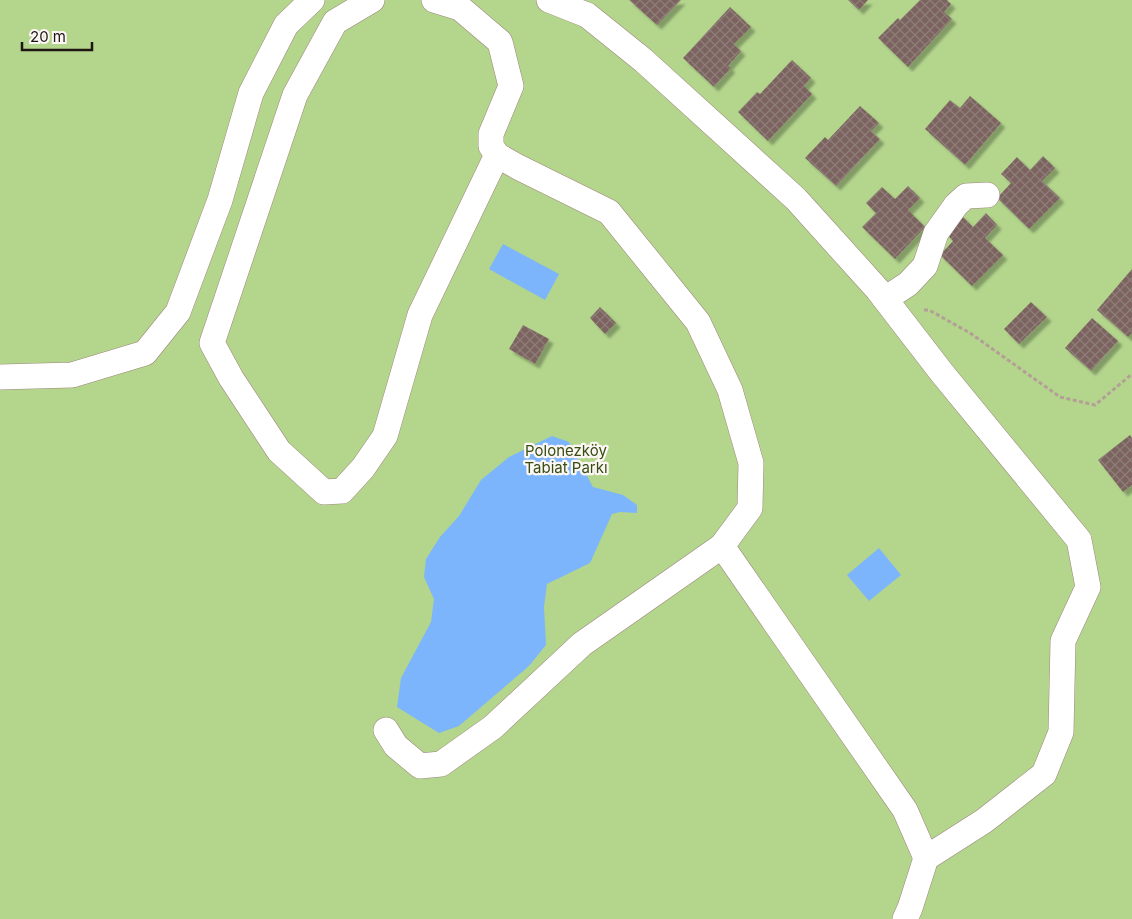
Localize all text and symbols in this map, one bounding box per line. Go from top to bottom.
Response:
scale bar [22,20,92,52]
text: 20 m [30,27,66,46]
park label: Polonezköy Tabiat Parkı [524,441,608,477]

